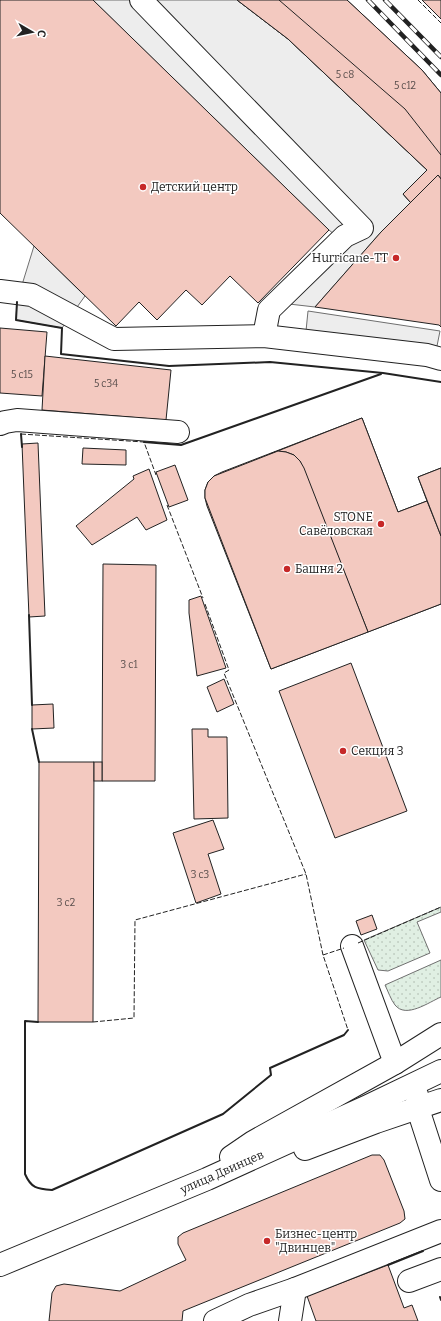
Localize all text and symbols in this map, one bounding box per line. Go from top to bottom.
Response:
north arrow [12,12,52,52]
text: С [34,29,48,38]
house number: 5 с8 [336,69,354,81]
house number: 5 с12 [394,80,416,92]
place label: Детский центр [151,180,238,194]
marker: Детский центр [138,182,148,192]
place label: Hurricane-TT [312,251,388,265]
marker: Hurricane-TT [391,253,401,263]
house number: 5 с15 [11,369,33,381]
house number: 5 с34 [94,378,118,390]
place label: STONE Савёловская [299,510,373,538]
marker: STONE Савёловская [376,519,386,529]
place label: Башня 2 [295,562,343,576]
marker: Башня 2 [282,564,292,574]
house number: 3 с1 [121,659,137,671]
place label: Секция 3 [351,744,404,758]
marker: Секция 3 [338,746,348,756]
house number: 3 с3 [191,869,210,881]
house number: 3 с2 [57,897,75,909]
street label: улица Двинцев [177,1147,266,1197]
place label: Бизнес-центр "Двинцев" [275,1227,357,1255]
marker: Бизнес-центр "Двинцев" [262,1236,272,1246]

